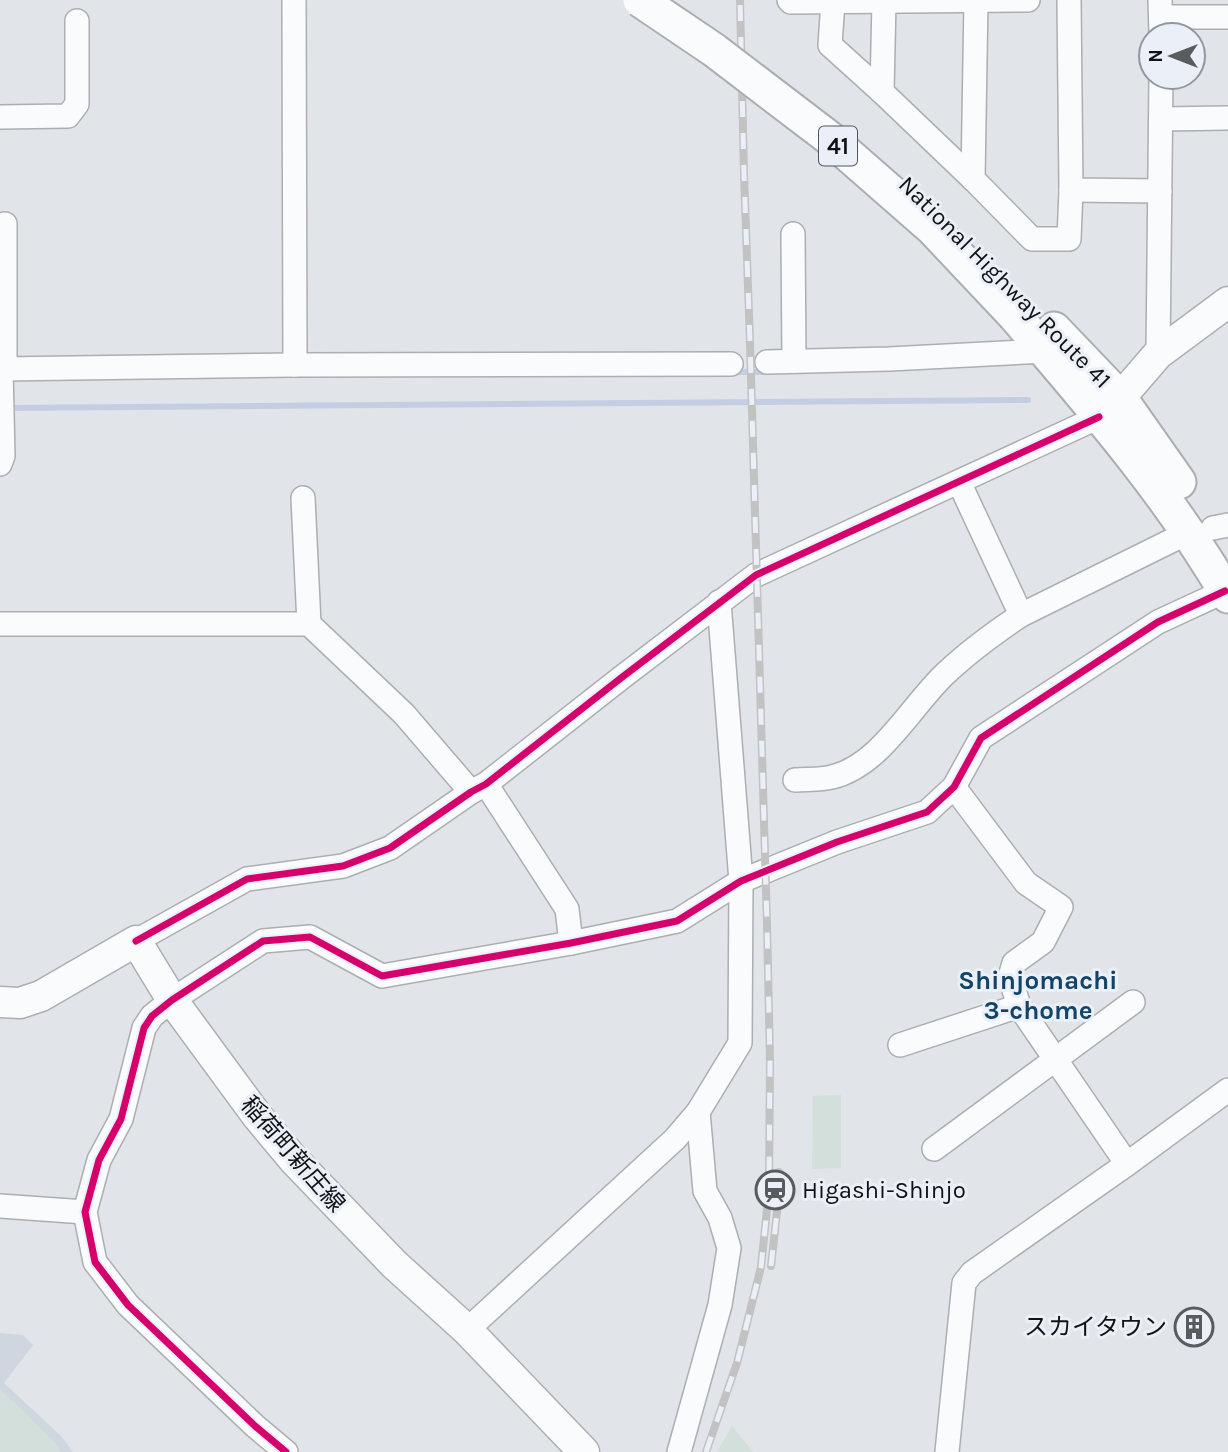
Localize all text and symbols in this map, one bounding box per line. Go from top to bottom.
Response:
north arrow [1137,21,1207,91]
text: N [1145,49,1167,63]
road number: 41 [819,127,857,166]
street label: National Highway Route 41 [893,170,1117,394]
district label: Shinjomachi 3-chome [958,965,1118,1026]
street label: 稲荷町新庄線 [235,1090,351,1218]
station icon: Higashi-Shinjo [754,1169,796,1211]
place label: Higashi-Shinjo [802,1176,966,1204]
building icon: スカイタウン [1173,1306,1215,1348]
place label: スカイタウン [1024,1313,1167,1341]

